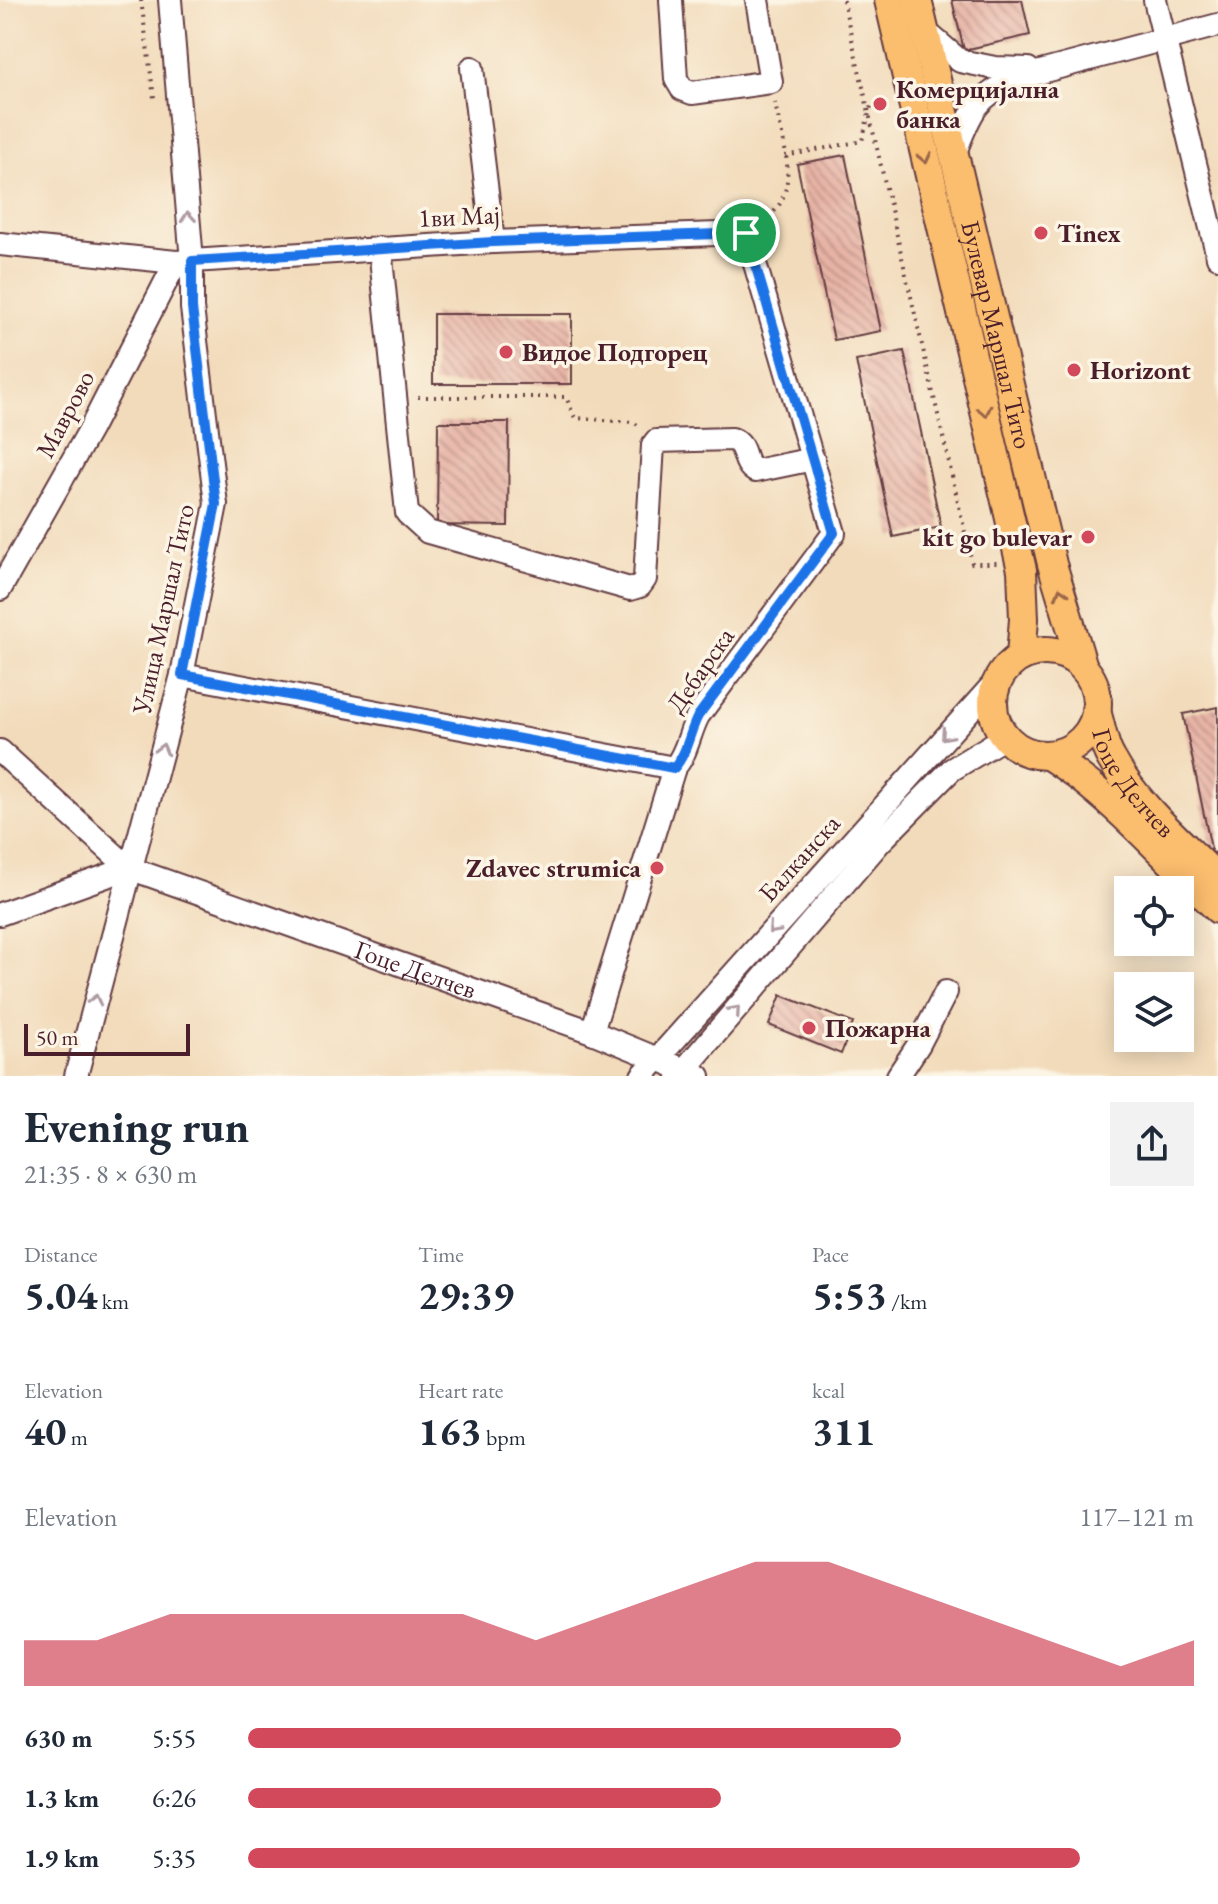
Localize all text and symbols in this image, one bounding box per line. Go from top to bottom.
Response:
place label: Комерцијална банка [896,72,1060,136]
marker: Комерцијална банка [871,95,889,113]
one-way arrow [916,150,933,164]
street label: 1ви Мај [418,197,500,235]
pin [712,199,780,267]
one-way arrow [180,210,197,223]
icon: arrive [724,211,768,255]
place label: Tinex [1057,216,1121,250]
street label: Булевар Маршал Тито [953,217,1041,452]
marker: Tinex [1032,224,1050,242]
place label: Видое Подгорец [522,335,708,369]
marker: Видое Подгорец [497,343,515,361]
place label: Horizont [1090,353,1191,387]
marker: Horizont [1065,361,1083,379]
street label: Маврово [28,364,102,464]
one-way arrow [976,403,993,417]
street label: Улица Маршал Тито [124,501,202,718]
place label: kit go bulevar [922,520,1072,554]
marker: kit go bulevar [1079,528,1097,546]
one-way arrow [1054,586,1070,600]
street label: Дебарска [658,620,742,719]
street label: Гоце Делчев [1084,725,1182,845]
one-way arrow [942,726,956,741]
one-way arrow [152,743,169,757]
street label: Балканска [751,807,848,909]
place label: Zdavec strumica [466,851,642,885]
marker: Zdavec strumica [648,859,666,877]
map controls [1114,876,1194,1052]
button: locate [1114,876,1194,956]
one-way arrow [767,920,782,934]
street label: Гоце Делчев [350,932,481,1007]
button: layers [1114,972,1194,1052]
one-way arrow [86,994,103,1008]
one-way arrow [725,1005,740,1020]
place label: Пожарна [825,1011,931,1045]
marker: Пожарна [800,1019,818,1037]
scale bar [24,1020,190,1056]
text: 50 m [36,1023,79,1052]
text: Evening run [24,1098,249,1155]
button: share [1110,1102,1194,1186]
text: 21:35 · 8 × 630 m [24,1157,197,1191]
text: Distance [24,1240,97,1269]
text: Time [418,1240,464,1269]
text: Pace [812,1240,849,1269]
text: 5.04 [24,1269,97,1321]
text: 29:39 [418,1269,514,1321]
text: 5:53 [812,1269,887,1321]
text: km [97,1287,129,1316]
text: /km [887,1287,927,1316]
text: Elevation [24,1376,103,1405]
text: Heart rate [418,1376,503,1405]
text: kcal [812,1376,845,1405]
text: 40 [24,1405,66,1457]
text: 163 [418,1405,481,1457]
text: 311 [812,1405,875,1457]
text: m [66,1423,88,1452]
text: bpm [481,1423,526,1452]
text: Elevation [24,1500,118,1534]
text: 117–121 m [1079,1500,1194,1534]
text: 630 m [24,1721,92,1755]
text: 5:55 [152,1721,196,1755]
text: 1.3 km [24,1781,99,1815]
text: 6:26 [152,1781,196,1815]
text: 1.9 km [24,1841,99,1875]
text: 5:35 [152,1841,196,1875]

